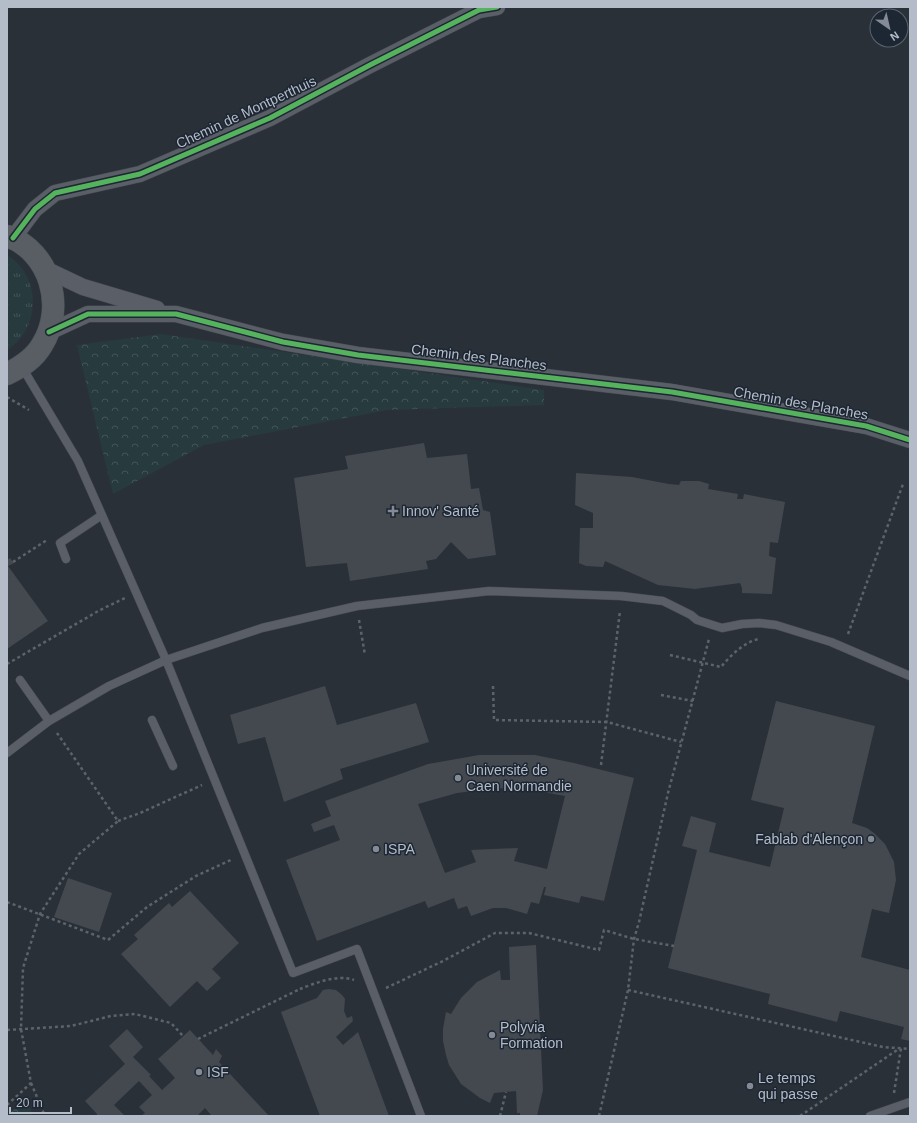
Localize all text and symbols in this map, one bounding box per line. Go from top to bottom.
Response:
north arrow [869,8,909,48]
text: N [888,29,901,44]
street label: Chemin de Montperthuis [173,73,319,151]
street label: Chemin des Planches [410,341,548,373]
street label: Chemin des Planches [733,383,869,423]
place label: Innov' Santé [402,503,480,519]
marker: Innov' Santé [387,505,399,517]
place label: Université de Caen Normandie [466,762,572,794]
marker: Université de Caen Normandie [453,773,463,783]
place label: Fablab d'Alençon [755,831,863,847]
marker: Fablab d'Alençon [866,834,876,844]
place label: ISPA [384,841,416,857]
marker: ISPA [371,844,381,854]
place label: Polyvia Formation [500,1019,563,1051]
marker: Polyvia Formation [487,1030,497,1040]
place label: ISF [207,1064,229,1080]
marker: ISF [194,1067,204,1077]
place label: Le temps qui passe [758,1070,818,1102]
marker: Le temps qui passe [745,1081,755,1091]
scale bar [10,1089,71,1115]
text: 20 m [16,1096,43,1110]

